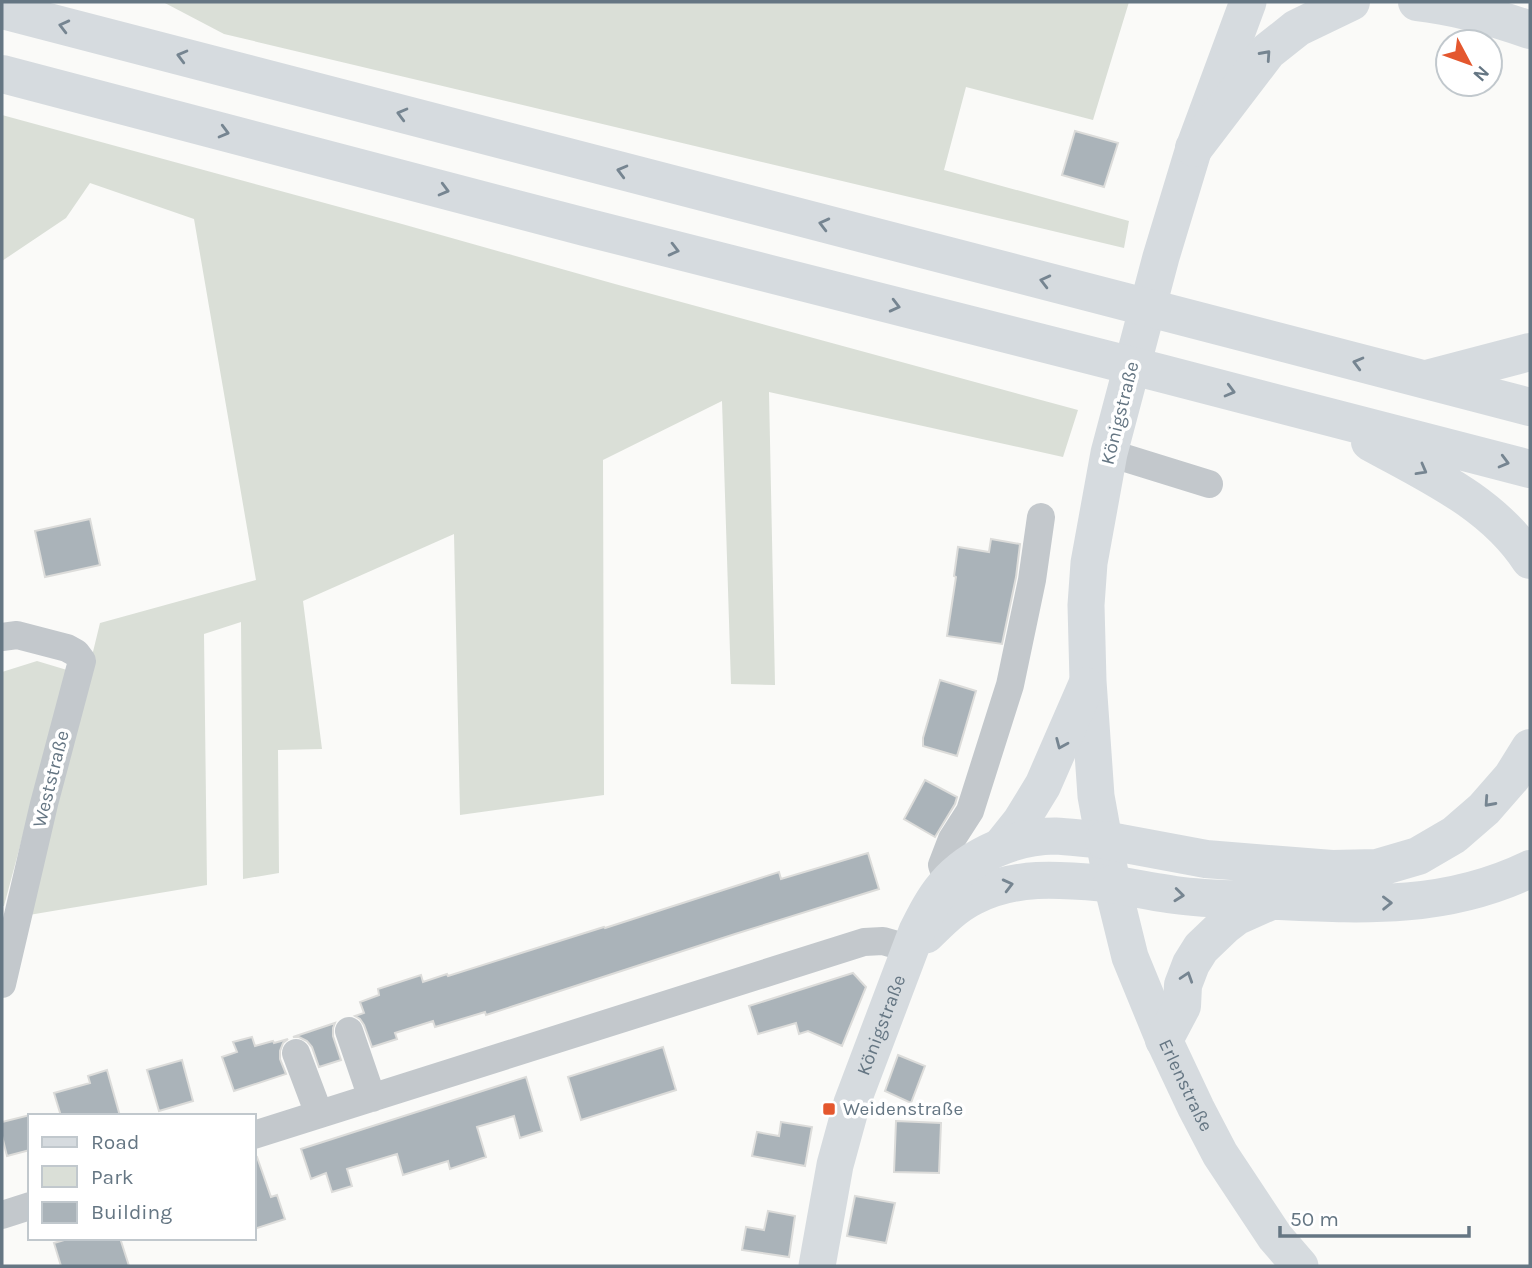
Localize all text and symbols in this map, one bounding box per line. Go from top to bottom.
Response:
one-way arrow [59,20,71,34]
north arrow [1434,28,1504,98]
one-way arrow [176,50,188,64]
one-way arrow [1258,50,1270,63]
text: N [1468,61,1494,86]
one-way arrow [396,107,408,122]
one-way arrow [218,124,230,138]
one-way arrow [616,165,628,179]
one-way arrow [438,182,450,196]
one-way arrow [818,218,830,232]
one-way arrow [668,242,680,256]
one-way arrow [1039,275,1051,289]
one-way arrow [889,298,901,312]
one-way arrow [1353,356,1365,371]
street label: Königstraße [1097,359,1143,467]
one-way arrow [1224,383,1236,397]
one-way arrow [1498,454,1510,468]
one-way arrow [1415,462,1427,476]
street label: Weststraße [28,728,74,830]
one-way arrow [1055,737,1069,749]
one-way arrow [1485,794,1498,807]
one-way arrow [1001,879,1013,894]
one-way arrow [1174,887,1185,902]
one-way arrow [1383,895,1393,911]
street label: Königstraße [852,972,910,1079]
one-way arrow [1179,972,1193,984]
street label: Erlenstraße [1154,1035,1217,1135]
place label: Weidenstraße [843,1098,963,1120]
marker: Weidenstraße [821,1101,837,1117]
legend [28,1114,256,1240]
text: Road [91,1130,139,1154]
text: Park [91,1165,134,1189]
scale bar [1280,1194,1469,1238]
text: Building [91,1200,172,1224]
text: 50 m [1290,1207,1339,1231]

